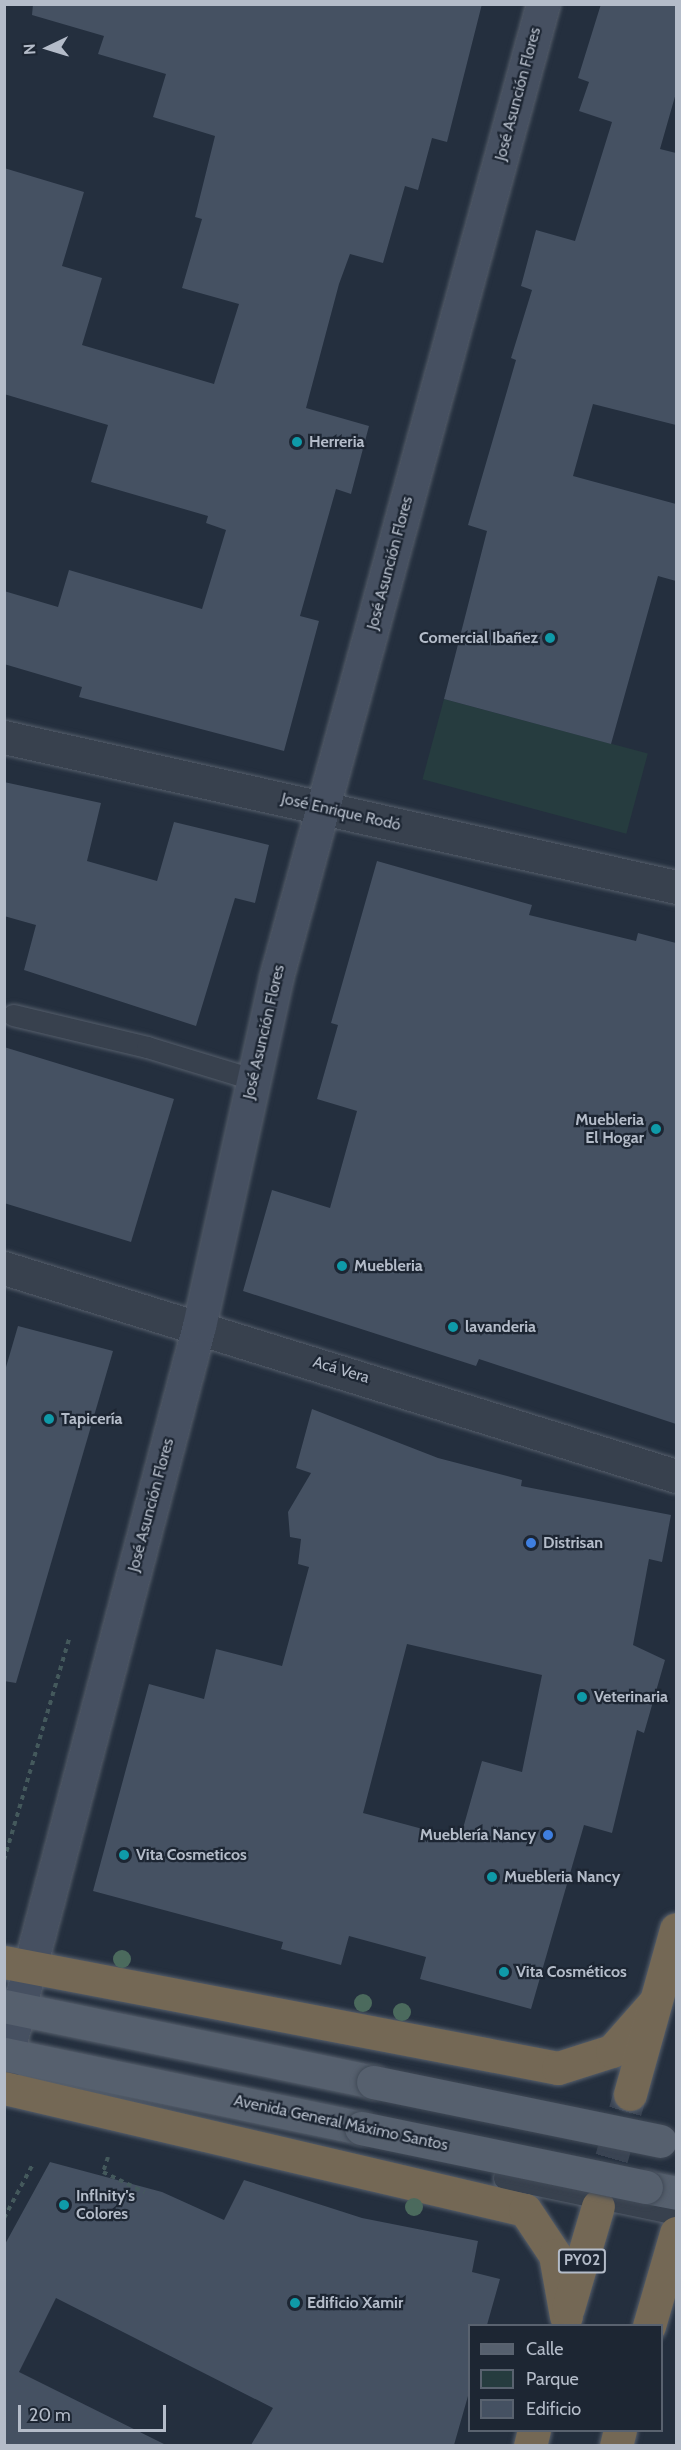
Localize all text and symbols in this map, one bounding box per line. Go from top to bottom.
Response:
north arrow [18,18,78,78]
street label: José Asunción Flores [491,25,545,163]
text: N [20,43,39,56]
place label: Herreria [309,432,364,452]
marker: Herreria [290,435,304,449]
street label: José Asunción Flores [363,494,417,632]
place label: Comercial Ibañez [419,628,538,648]
marker: Comercial Ibañez [543,631,557,645]
street label: José Enrique Rodó [279,789,403,835]
street label: José Asunción Flores [239,963,289,1101]
place label: Muebleria El Hogar [575,1110,644,1148]
marker: Muebleria El Hogar [649,1122,663,1136]
place label: Muebleria [354,1256,423,1276]
marker: Muebleria [335,1259,349,1273]
place label: lavanderia [465,1317,536,1337]
marker: lavanderia [446,1320,460,1334]
street label: Acá Vera [311,1352,371,1388]
place label: Tapicería [61,1409,123,1429]
marker: Tapicería [42,1412,56,1426]
street label: José Asunción Flores [124,1436,178,1574]
place label: Distrisan [543,1533,603,1553]
marker: Distrisan [524,1536,538,1550]
place label: Veterinaria [594,1687,668,1707]
marker: Veterinaria [575,1690,589,1704]
place label: Mueblería Nancy [420,1825,536,1845]
marker: Mueblería Nancy [541,1828,555,1842]
place label: Vita Cosmeticos [136,1845,247,1865]
marker: Vita Cosmeticos [117,1848,131,1862]
place label: Muebleria Nancy [504,1867,620,1887]
marker: Muebleria Nancy [485,1870,499,1884]
place label: Vita Cosméticos [516,1962,627,1982]
marker: Vita Cosméticos [497,1965,511,1979]
street label: Avenida General Máximo Santos [232,2091,450,2155]
place label: Inflnity's Colores [76,2186,135,2224]
marker: Inflnity's Colores [57,2198,71,2212]
road number: PY02 [556,2249,608,2273]
place label: Edificio Xamir [307,2293,403,2313]
marker: Edificio Xamir [288,2296,302,2310]
legend [468,2324,663,2432]
text: Calle [526,2338,563,2360]
text: Parque [526,2368,579,2390]
scale bar [21,2393,170,2431]
text: Edificio [526,2398,581,2420]
text: 20 m [29,2404,71,2426]

